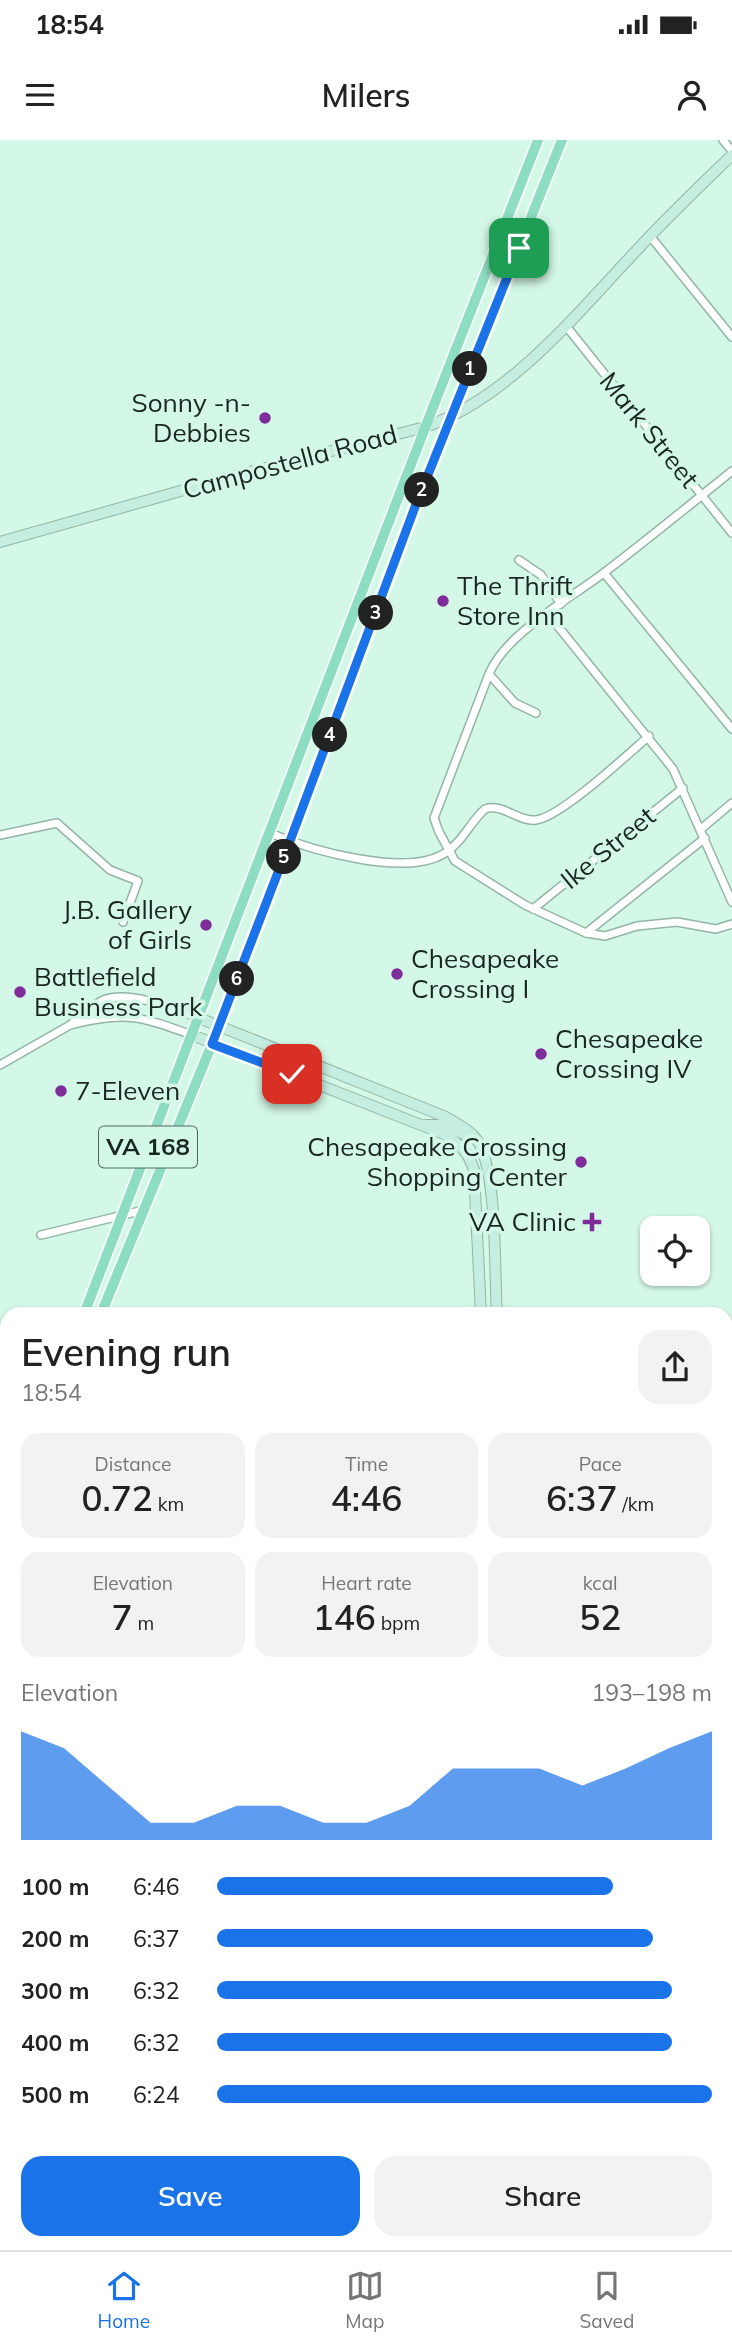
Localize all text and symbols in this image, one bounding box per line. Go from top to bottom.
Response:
text: 18:54 [35,8,104,41]
text: Milers [322,75,410,115]
icon: menu [21,76,59,114]
icon: person [673,76,711,114]
pin [489,218,549,278]
icon: arrive [500,229,538,267]
pin: 1 [452,352,488,386]
text: 1 [464,356,475,380]
street label: Mark Street [593,365,706,494]
place label: Sonny -n- Debbies [132,386,251,449]
marker: Sonny -n- Debbies [257,410,273,426]
street label: Campostella Road [179,417,401,506]
pin: 2 [404,472,440,508]
text: 2 [416,477,427,501]
place label: The Thrift Store Inn [457,569,573,632]
marker: The Thrift Store Inn [435,593,451,609]
pin: 3 [358,596,394,630]
text: 3 [370,600,381,624]
pin: 4 [312,718,348,752]
text: 4 [324,722,335,746]
street label: Ike Street [554,799,662,896]
pin: 5 [266,840,302,874]
text: 5 [278,844,289,868]
place label: J.B. Gallery of Girls [63,893,192,956]
marker: J.B. Gallery of Girls [198,917,214,933]
place label: Chesapeake Crossing I [411,942,559,1005]
place label: Battlefield Business Park [34,960,203,1023]
pin: 6 [219,962,254,996]
text: 6 [231,966,242,990]
marker: Chesapeake Crossing I [389,966,405,982]
marker: Battlefield Business Park [12,984,28,1000]
place label: Chesapeake Crossing IV [555,1022,703,1085]
pin [262,1044,322,1104]
marker: Chesapeake Crossing IV [533,1046,549,1062]
icon: check [273,1055,311,1093]
place label: 7-Eleven [75,1074,180,1107]
marker: 7-Eleven [53,1083,69,1099]
road number: VA 168 [99,1127,197,1168]
place label: Chesapeake Crossing Shopping Center [307,1130,568,1193]
marker: Chesapeake Crossing Shopping Center [573,1154,589,1170]
place label: VA Clinic [469,1205,576,1238]
marker: VA Clinic [582,1212,602,1232]
map controls [640,1216,710,1286]
button: locate [640,1216,710,1286]
text: Evening run [21,1328,231,1376]
button: share [638,1330,712,1404]
text: 18:54 [21,1378,81,1407]
text: Distance [94,1452,171,1476]
text: Time [345,1452,388,1476]
text: Pace [579,1452,622,1476]
text: 0.72 [81,1476,153,1520]
text: 4:46 [331,1476,402,1520]
text: 6:37 [546,1476,617,1520]
text: km [153,1492,184,1516]
text: /km [617,1492,654,1516]
text: Elevation [93,1571,173,1595]
text: Heart rate [321,1571,412,1595]
text: kcal [583,1571,618,1595]
text: 7 [111,1595,133,1639]
text: 146 [313,1595,376,1639]
text: 52 [579,1595,621,1639]
text: m [133,1611,154,1635]
text: bpm [376,1611,420,1635]
text: Elevation [21,1678,118,1707]
text: 193–198 m [591,1678,712,1707]
text: 100 m [21,1872,89,1901]
text: 6:46 [133,1872,180,1901]
text: 200 m [21,1924,89,1953]
text: 6:37 [133,1924,180,1953]
text: 300 m [21,1976,89,2005]
text: 6:32 [133,1976,180,2005]
text: 400 m [21,2028,89,2057]
text: 6:32 [133,2028,180,2057]
text: 500 m [21,2080,89,2109]
text: 6:24 [133,2080,180,2109]
button: Save [21,2156,360,2236]
button: Share [374,2156,712,2236]
tab: Home [98,2267,150,2333]
tab: Map [345,2267,384,2333]
tab: Saved [580,2267,634,2333]

